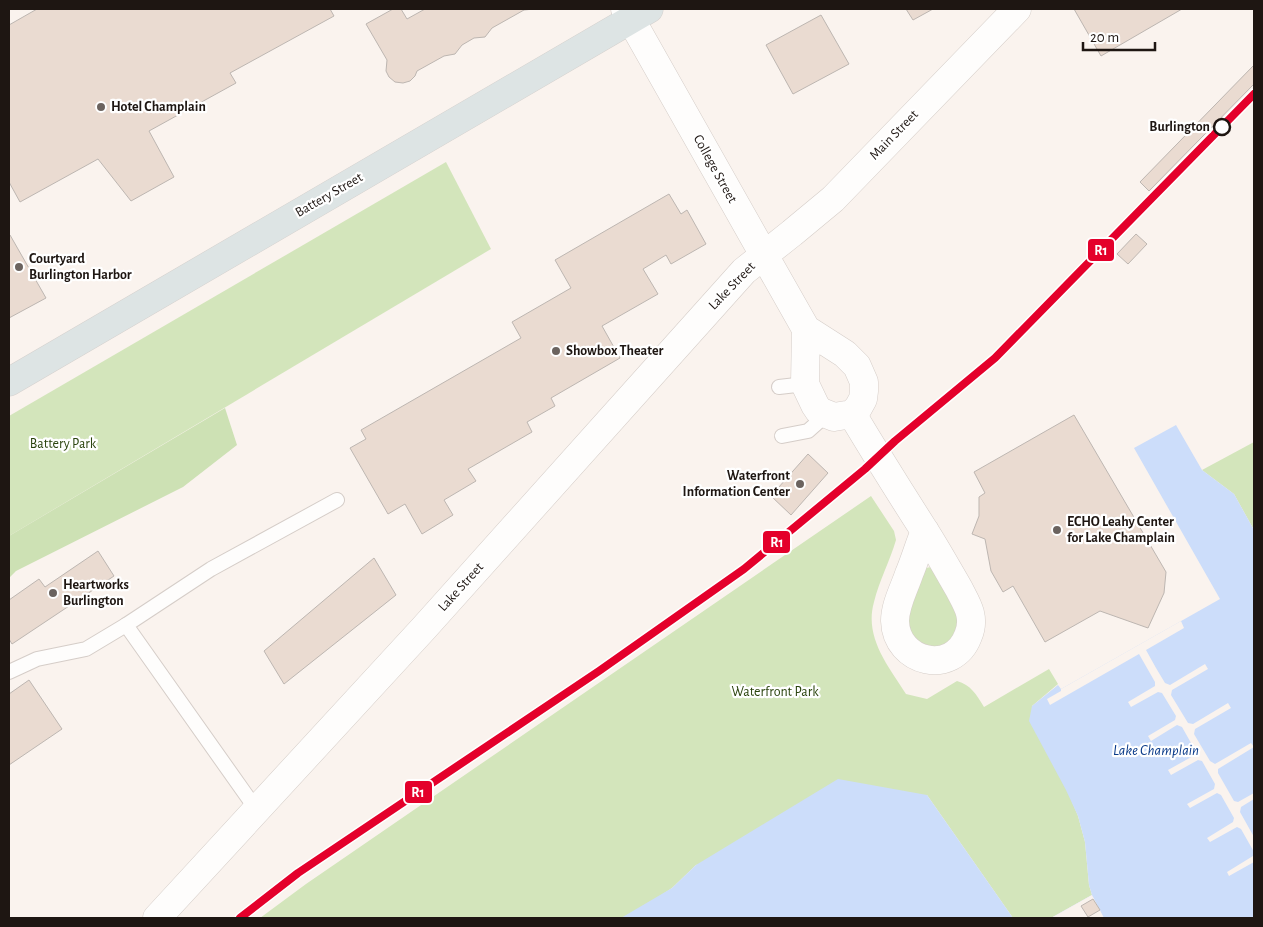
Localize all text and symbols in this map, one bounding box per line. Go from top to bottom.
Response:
scale bar [1083,20,1156,52]
text: 20 m [1090,30,1119,45]
place label: Hotel Champlain [111,100,206,114]
marker: Hotel Champlain [95,101,107,113]
street label: Main Street [867,107,921,163]
marker: Burlington [1213,118,1231,136]
place label: Burlington [1149,120,1210,134]
street label: College Street [691,133,740,206]
street label: Battery Street [293,170,365,220]
line badge: R1 [1087,238,1115,262]
text: R1 [1094,244,1108,258]
place label: Courtyard Burlington Harbor [29,252,132,282]
street label: Lake Street [706,259,758,313]
marker: Courtyard Burlington Harbor [13,261,25,273]
place label: Showbox Theater [566,344,664,358]
marker: Showbox Theater [550,345,562,357]
park label: Battery Park [30,437,97,451]
place label: Waterfront Information Center [683,469,790,499]
marker: Waterfront Information Center [794,478,806,490]
place label: ECHO Leahy Center for Lake Champlain [1067,515,1175,545]
marker: ECHO Leahy Center for Lake Champlain [1051,524,1063,536]
line badge: R1 [762,530,791,554]
text: R1 [770,536,784,550]
street label: Lake Street [436,560,487,614]
place label: Heartworks Burlington [63,578,129,608]
marker: Heartworks Burlington [47,587,59,599]
park label: Waterfront Park [731,685,819,699]
water label: Lake Champlain [1113,743,1199,758]
line badge: R1 [404,780,433,804]
text: R1 [411,786,425,800]

